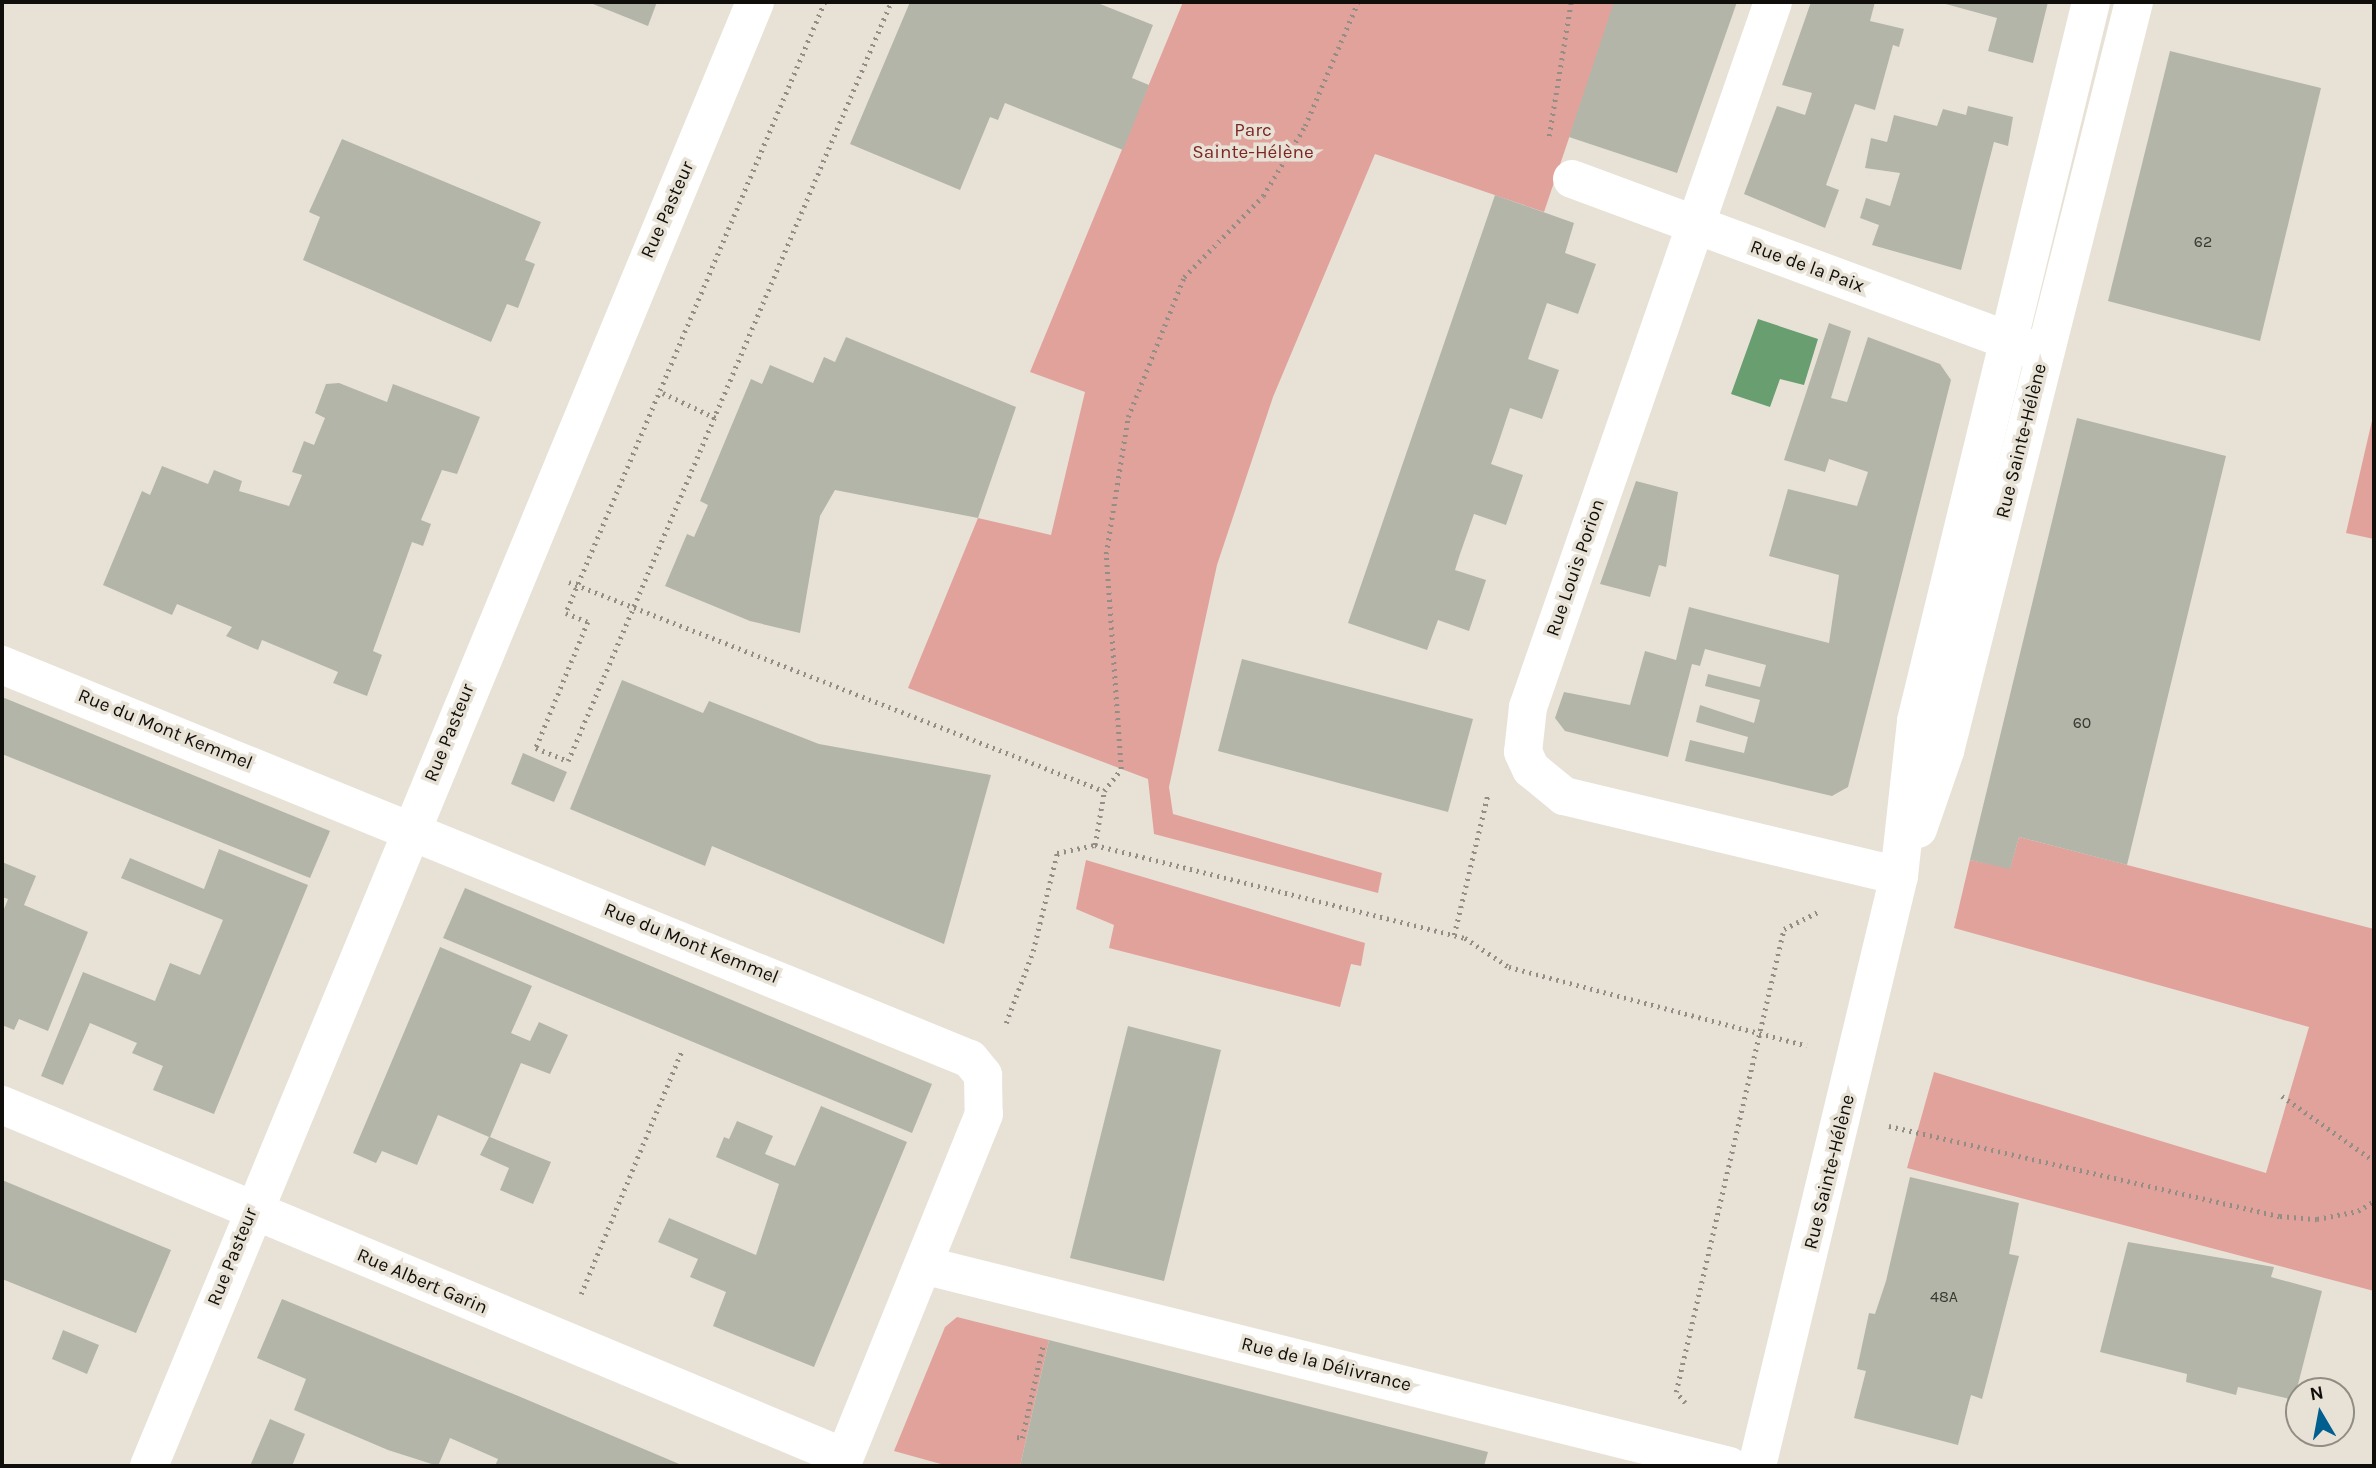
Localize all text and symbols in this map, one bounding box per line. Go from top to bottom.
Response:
park label: Parc Sainte-Hélène [1192,120,1314,164]
street label: Rue Pasteur [637,158,699,262]
house number: 62 [2194,232,2212,252]
street label: Rue de la Paix [1747,236,1867,298]
street label: Rue Sainte-Hélène [1992,361,2052,521]
street label: Rue Louis Porion [1542,496,1610,640]
street label: Rue Pasteur [420,681,480,785]
street label: Rue du Mont Kemmel [74,685,256,775]
house number: 60 [2073,713,2091,733]
street label: Rue du Mont Kemmel [600,899,782,989]
street label: Rue Sainte-Hélène [1800,1092,1860,1252]
street label: Rue Pasteur [203,1205,263,1309]
street label: Rue Albert Garin [353,1244,491,1320]
house number: 48A [1930,1287,1958,1307]
street label: Rue de la Délivrance [1239,1333,1413,1397]
north arrow [2285,1377,2355,1447]
text: N [2308,1381,2325,1405]

